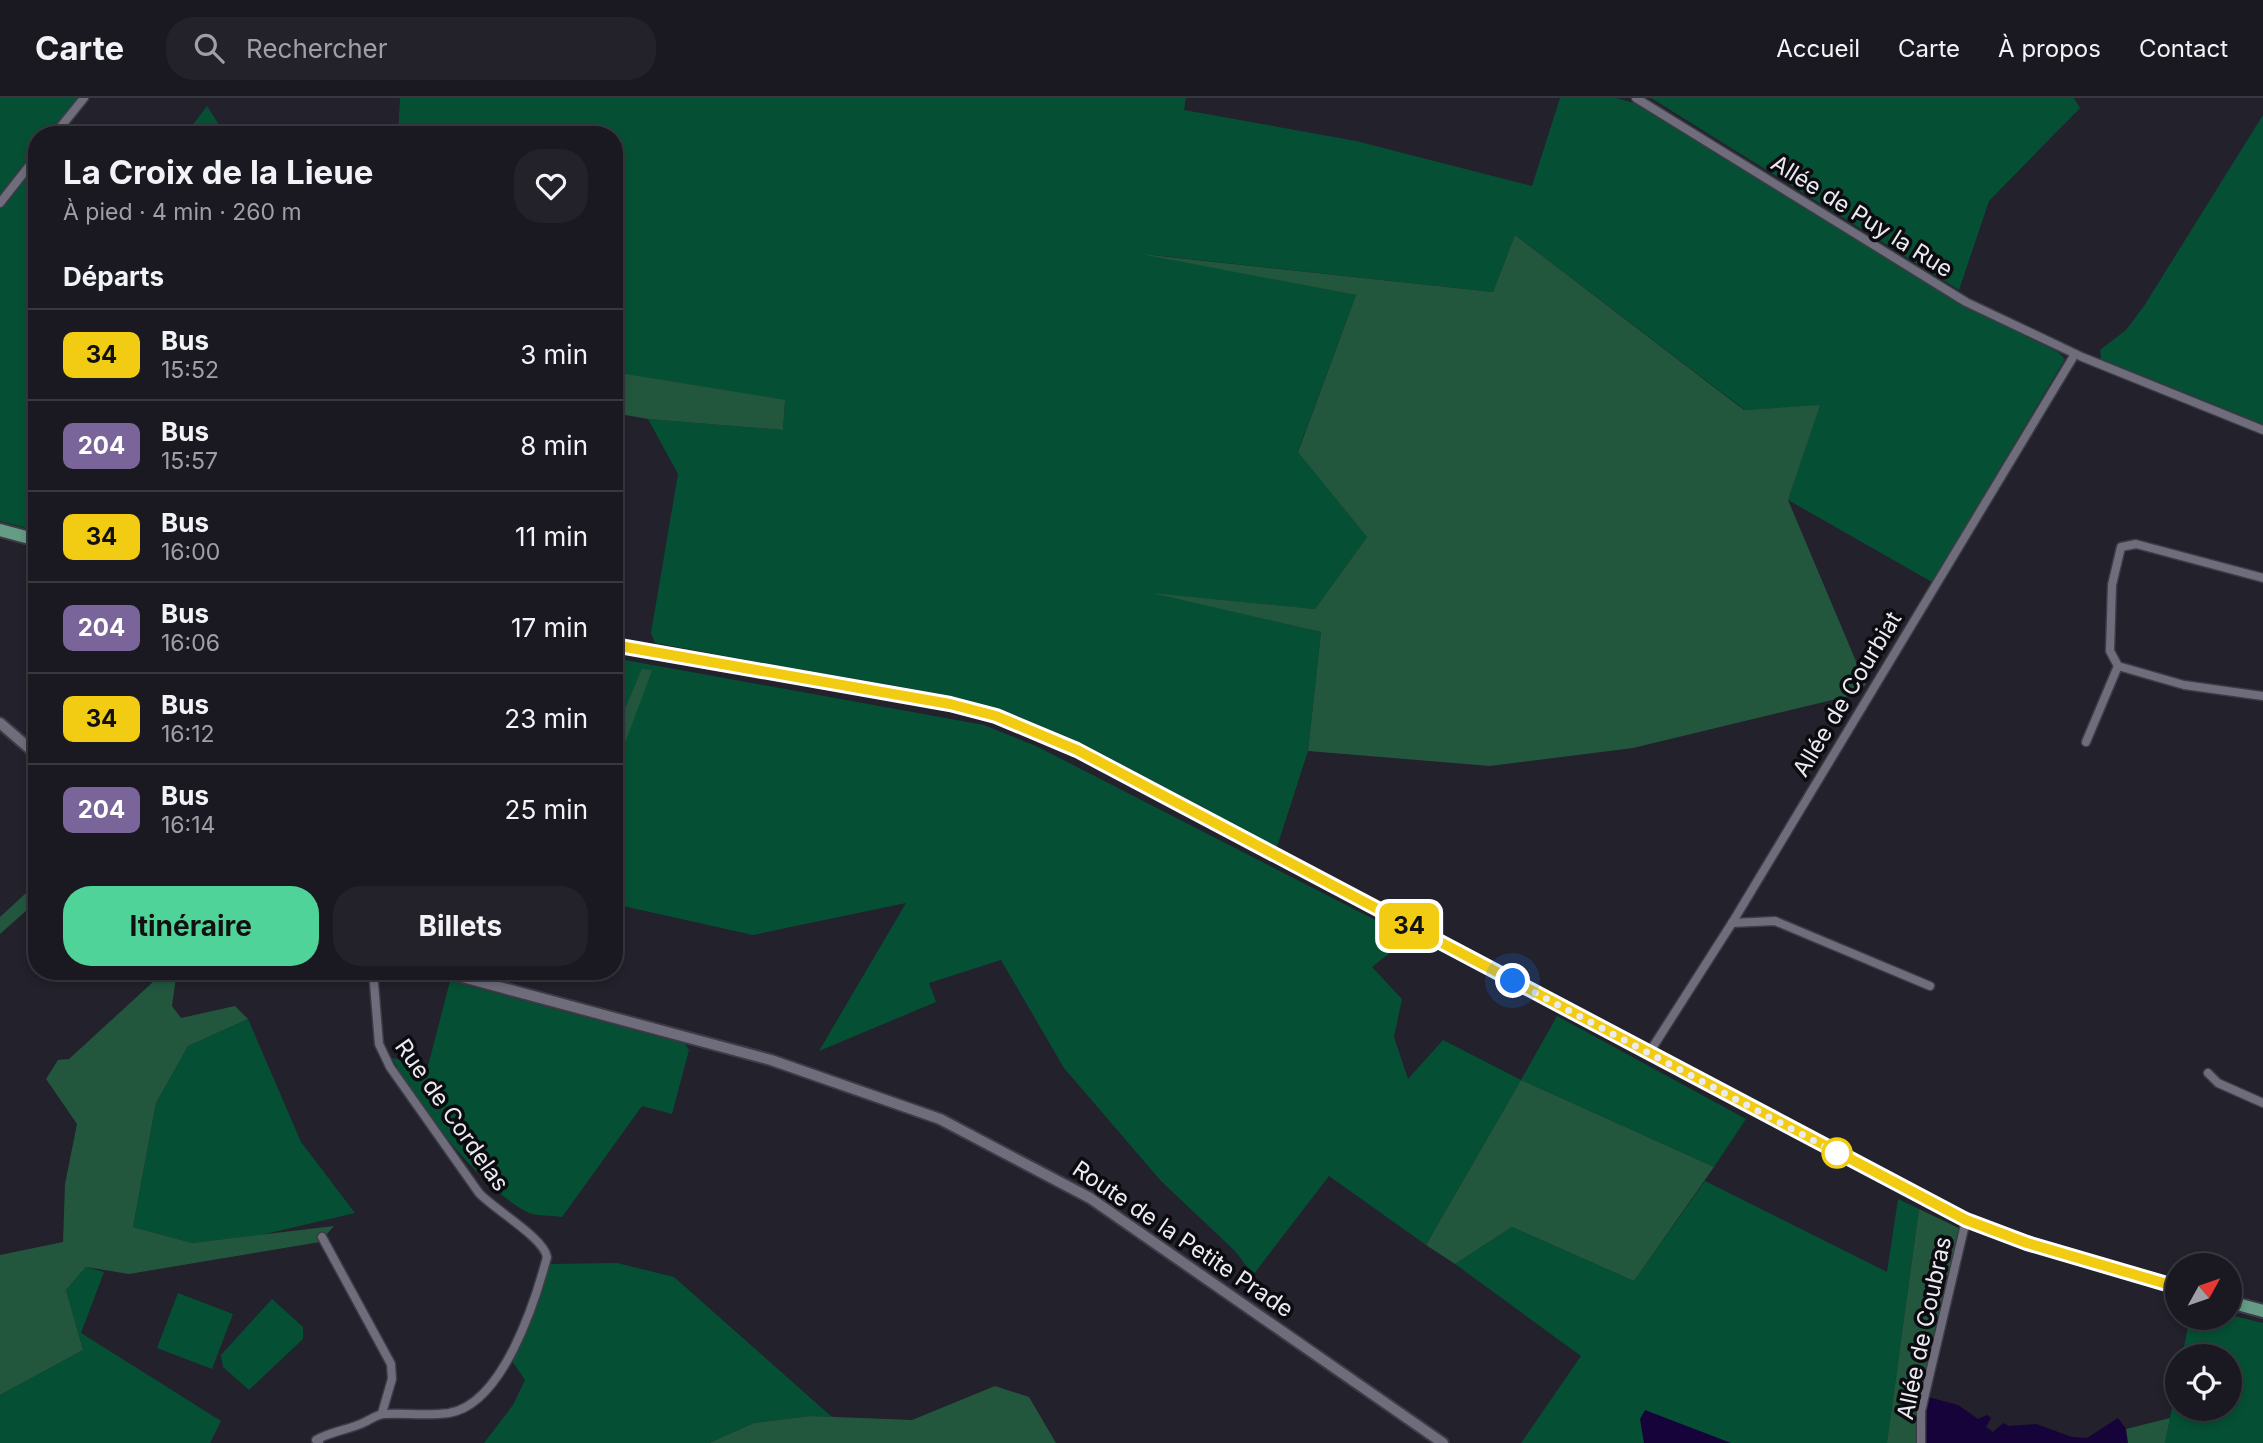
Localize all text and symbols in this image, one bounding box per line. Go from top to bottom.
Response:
search box [166,17,656,80]
text: Carte [35,28,124,68]
icon: search [190,29,228,67]
text: Rechercher [246,33,388,64]
text: Accueil [1776,34,1860,63]
text: Carte [1898,34,1960,63]
text: À propos [1998,34,2101,63]
text: Contact [2139,34,2228,63]
button: heart [514,149,588,223]
street label: Allée de Puy la Rue [1766,149,1958,283]
text: La Croix de la Lieue [63,152,373,192]
text: À pied · 4 min · 260 m [63,198,302,226]
text: Départs [63,261,164,292]
text: Bus [161,325,209,356]
text: 3 min [520,339,588,370]
text: 34 [86,340,117,369]
text: 15:52 [161,356,219,384]
text: Bus [161,416,209,447]
text: 8 min [520,430,588,461]
text: 204 [78,431,125,460]
text: 15:57 [161,447,218,475]
text: Bus [161,507,209,538]
text: 11 min [515,521,588,552]
text: 34 [86,522,117,551]
text: 16:00 [161,538,220,566]
text: Bus [161,598,209,629]
street label: Allée de Courbiat [1787,606,1908,782]
text: 17 min [511,612,588,643]
text: 204 [78,613,125,642]
text: 16:06 [161,629,220,657]
text: Bus [161,689,209,720]
text: 23 min [504,703,588,734]
text: 34 [86,704,117,733]
text: 16:12 [161,720,215,748]
text: Bus [161,780,209,811]
text: 25 min [505,794,588,825]
text: 204 [78,795,125,824]
text: 16:14 [161,811,215,839]
button: Itinéraire [63,886,319,966]
button: Billets [333,886,588,966]
line badge: 34 [1378,903,1440,949]
text: 34 [1393,911,1425,940]
your location [1495,963,1530,998]
street label: Rue de Cordelas [389,1034,515,1196]
unlabelled marker [1822,1138,1852,1168]
street label: Route de la Petite Prade [1067,1155,1299,1323]
street label: Allée de Coubras [1891,1234,1957,1422]
north arrow [2165,1253,2242,1330]
map controls [2165,1253,2242,1421]
button: locate [2165,1344,2242,1421]

